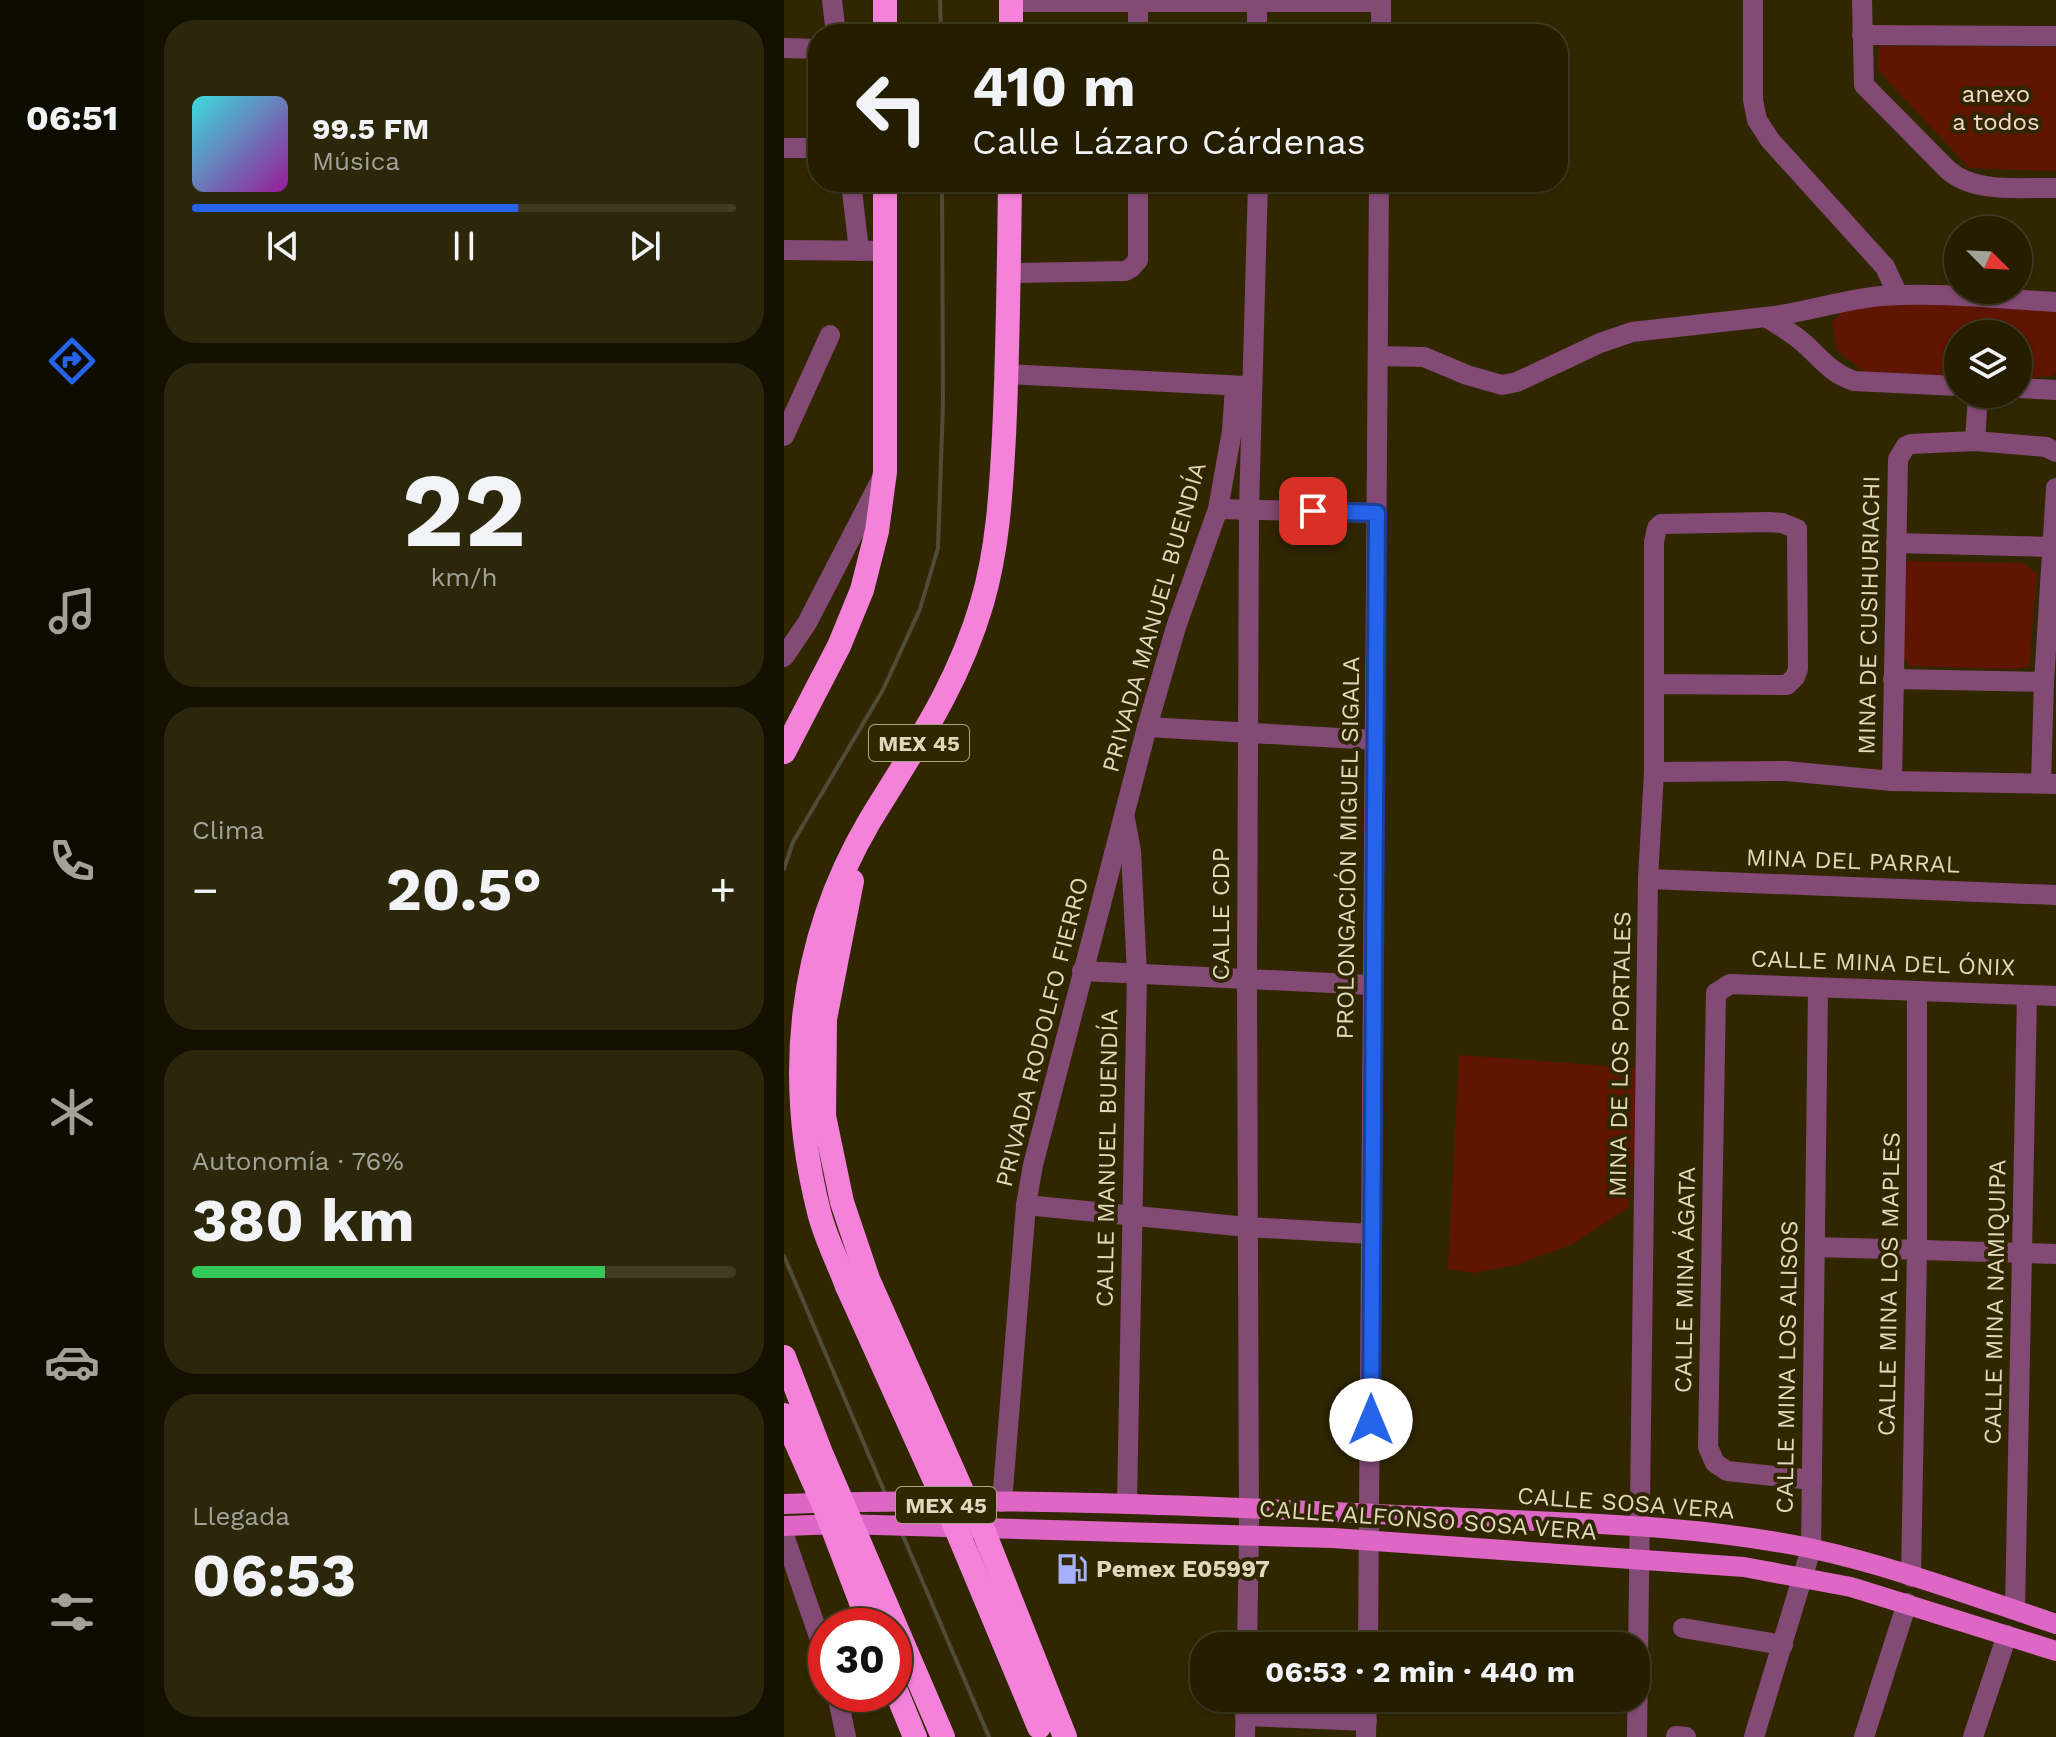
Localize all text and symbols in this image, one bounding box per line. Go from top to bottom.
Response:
text: 410 m [972,54,1136,120]
icon: left [840,56,944,160]
park label: anexo a todos [1952,80,2040,136]
text: 06:51 [26,97,118,139]
text: 99.5 FM [312,111,429,146]
text: Calle Lázaro Cárdenas [972,121,1366,163]
text: Música [312,146,400,176]
north arrow [1944,216,2032,304]
map controls [1944,216,2032,408]
icon: previous [261,224,305,268]
icon: pause [442,224,486,268]
icon: next [623,224,667,268]
button: layers [1944,320,2032,408]
icon: directions [44,333,100,389]
text: 22 [402,449,526,571]
street label: PRIVADA MANUEL BUENDÍA [1096,458,1212,775]
street label: MINA DE CUSIHURIACHI [1853,475,1885,755]
pin [1279,477,1347,545]
icon: arrive [1291,489,1335,533]
text: km/h [431,562,497,592]
icon: music [44,583,100,639]
street label: PROLONGACIÓN MIGUEL SIGALA [1331,656,1365,1040]
road number: MEX 45 [869,725,969,761]
text: Clima [192,815,264,845]
icon: phone [44,833,100,889]
street label: MINA DEL PARRAL [1745,843,1961,879]
street label: CALLE CDP [1207,848,1235,980]
text: 20.5° [386,854,542,925]
text: − [192,864,219,916]
text: + [709,864,736,916]
street label: PRIVADA RODOLFO FIERRO [990,874,1094,1190]
street label: MINA DE LOS PORTALES [1604,911,1636,1197]
street label: CALLE MINA DEL ÓNIX [1750,944,2016,982]
street label: CALLE MANUEL BUENDÍA [1090,1008,1124,1307]
icon: climate [44,1084,100,1140]
street label: CALLE MINA LOS MAPLES [1872,1132,1906,1436]
text: Autonomía · 76% [192,1146,404,1176]
street label: CALLE MINA NAMIQUIPA [1979,1159,2011,1445]
street label: CALLE MINA ÁGATA [1669,1166,1701,1393]
text: 380 km [192,1185,415,1256]
street label: CALLE MINA LOS ALISOS [1770,1220,1804,1514]
icon: car [44,1334,100,1390]
position arrow [1329,1378,1413,1462]
street label: CALLE SOSA VERA [1516,1481,1736,1525]
road number: MEX 45 [896,1487,996,1523]
street label: CALLE ALFONSO SOSA VERA [1258,1494,1598,1546]
text: Llegada [192,1501,290,1531]
text: 06:53 [192,1540,356,1611]
fuel station icon: Pemex E05997 [1055,1552,1089,1586]
place label: Pemex E05997 [1096,1555,1270,1583]
icon: filters [44,1584,100,1640]
speed limit sign: 30 [808,1608,912,1712]
text: 06:53 · 2 min · 440 m [1265,1654,1575,1689]

